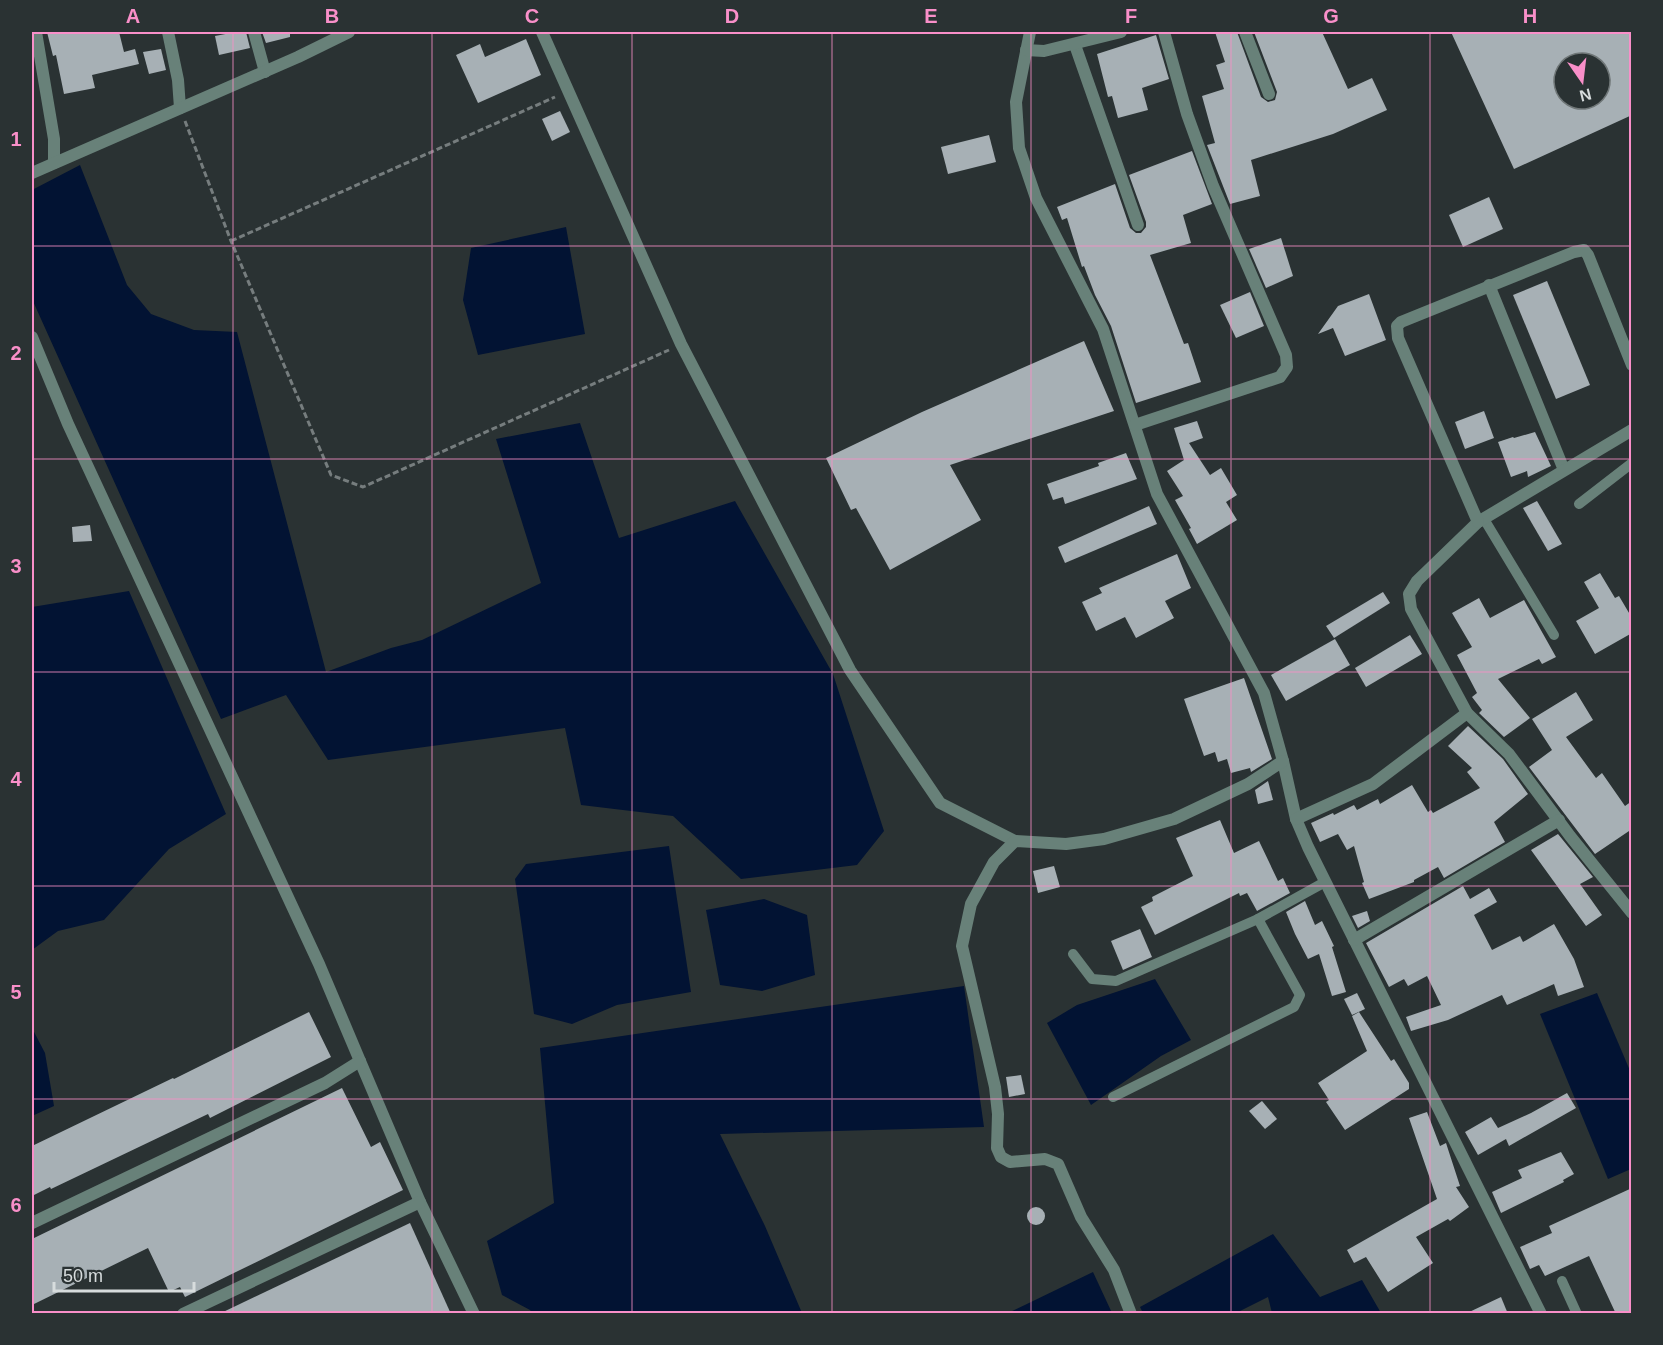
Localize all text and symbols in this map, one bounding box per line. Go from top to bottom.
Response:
text: A [126,5,140,27]
text: B [325,5,339,27]
text: C [525,5,539,27]
text: D [725,5,739,27]
text: E [924,5,938,27]
text: F [1125,5,1137,27]
text: G [1323,5,1339,27]
text: H [1523,5,1537,27]
north arrow [1552,51,1612,111]
text: N [1578,85,1593,105]
text: 1 [10,128,22,150]
text: 2 [10,342,22,364]
text: 3 [10,555,22,577]
text: 4 [10,768,22,790]
text: 5 [10,981,22,1003]
text: 6 [10,1194,22,1216]
scale bar [54,1255,194,1293]
text: 50 m [63,1266,103,1286]

